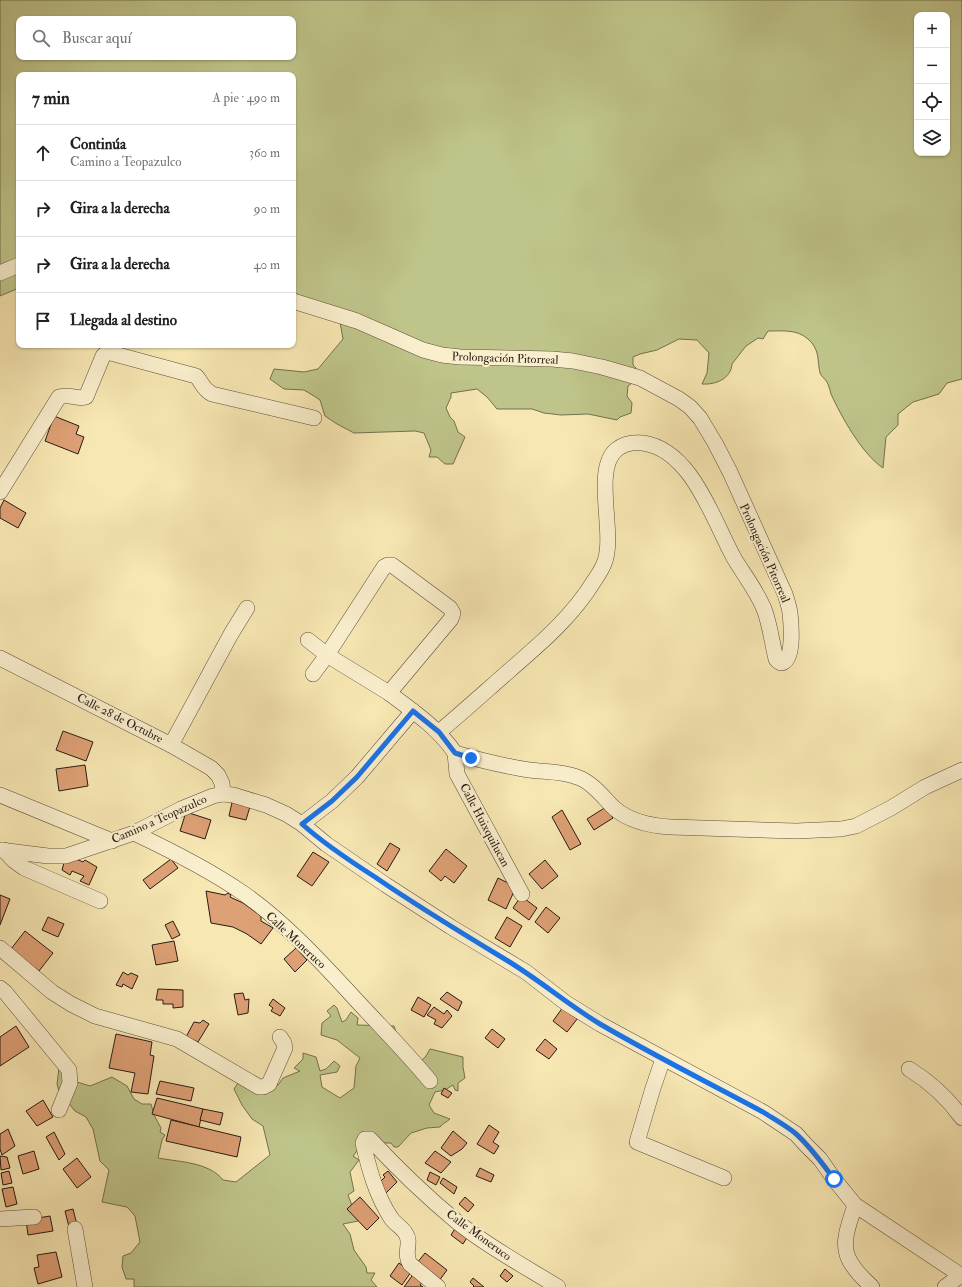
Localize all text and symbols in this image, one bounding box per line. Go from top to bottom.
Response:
map controls [914,12,950,156]
button: + [914,12,950,48]
search box [16,16,296,60]
icon: search [30,27,52,49]
text: Buscar aquí [62,29,131,48]
button: − [914,48,950,84]
button: locate [914,84,950,120]
text: 7 min [32,88,70,109]
text: A pie · 490 m [212,90,280,106]
button: layers [914,120,950,156]
text: Continúa [70,135,126,154]
icon: ahead [32,142,54,164]
text: 360 m [249,145,280,161]
text: Camino a Teopazulco [70,154,181,170]
icon: right [32,198,54,220]
text: Gira a la derecha [70,199,170,218]
text: 90 m [254,201,280,217]
icon: right [32,254,54,276]
text: Gira a la derecha [70,255,170,274]
text: 40 m [254,257,280,273]
icon: arrive [32,310,54,332]
text: Llegada al destino [70,311,177,330]
street label: Prolongación Pitorreal [451,349,559,368]
street label: Prolongación Pitorreal [736,501,793,605]
street label: Calle 28 de Octubre [74,690,165,747]
route end [462,749,480,767]
street label: Calle Huixquilucan [456,781,513,870]
street label: Camino a Teopazulco [109,792,209,847]
street label: Calle Moneruco [262,909,329,972]
route start [825,1170,843,1188]
street label: Calle Moneruco [443,1207,514,1264]

